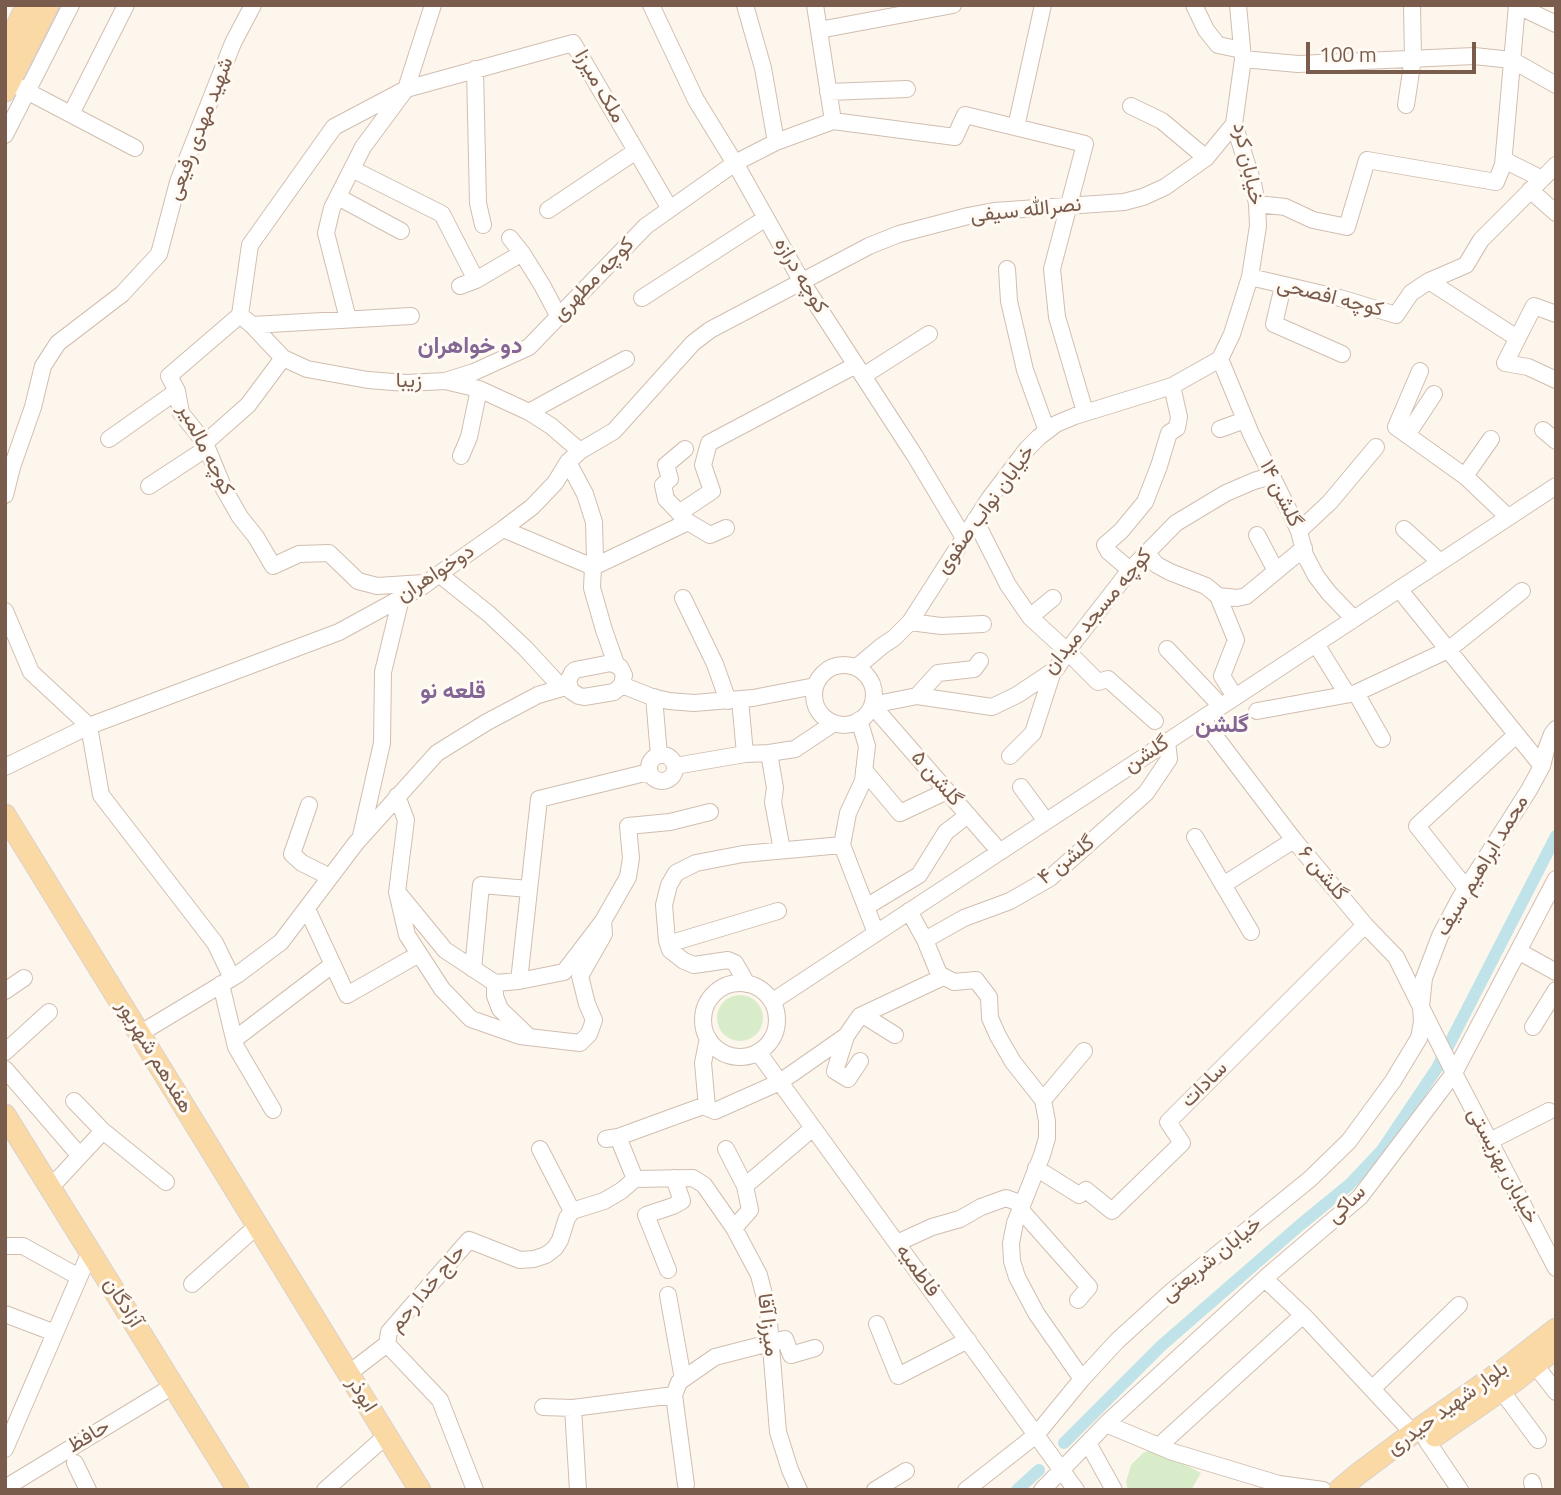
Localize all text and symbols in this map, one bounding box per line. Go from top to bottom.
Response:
scale bar [1309,28,1479,72]
text: 100 m [1319,38,1376,70]
street label: ملک میرزا [568,46,630,128]
street label: شهید مهدی رفیعی [162,54,240,204]
street label: خیابان کرد [1226,121,1268,207]
street label: نصرالله سیفی [969,193,1083,229]
street label: کوچه مطهری [548,233,640,327]
street label: کوچه درازه [768,233,832,319]
street label: کوچه افصحی [1274,273,1386,323]
district label: دو خواهران [418,333,522,361]
street label: زیبا [396,369,422,395]
street label: کوچه مالمیر [171,400,239,500]
street label: خیابان نواب صفوی [931,441,1041,579]
street label: گلشن ۱۴ [1253,456,1307,532]
street label: دوخواهران [392,539,480,609]
street label: کوچه مسجد میدان [1038,544,1158,680]
district label: قلعه نو [420,678,486,706]
district label: گلشن [1195,712,1249,740]
street label: گلشن [1120,731,1174,779]
street label: گلشن ۵ [905,746,967,812]
street label: محمد ابراهیم سیف [1431,791,1535,941]
street label: گلشن ۴ [1033,831,1101,891]
street label: گلشن ۶ [1292,841,1352,907]
street label: هفدهم شهریور [110,996,198,1118]
street label: سادات [1177,1057,1233,1113]
street label: خیابان بهزیستی [1461,1104,1543,1228]
street label: ساکی [1322,1180,1372,1230]
street label: خیابان شریعتی [1157,1212,1267,1308]
street label: حاج خدا رحم [384,1240,472,1338]
street label: فاطمیه [889,1240,945,1302]
street label: آزادگان [97,1273,147,1333]
street label: میرزا آقا [751,1292,783,1358]
street label: بلوار شهید حیدری [1382,1356,1514,1462]
street label: ابوذر [340,1372,382,1418]
street label: حافظ [63,1415,115,1459]

